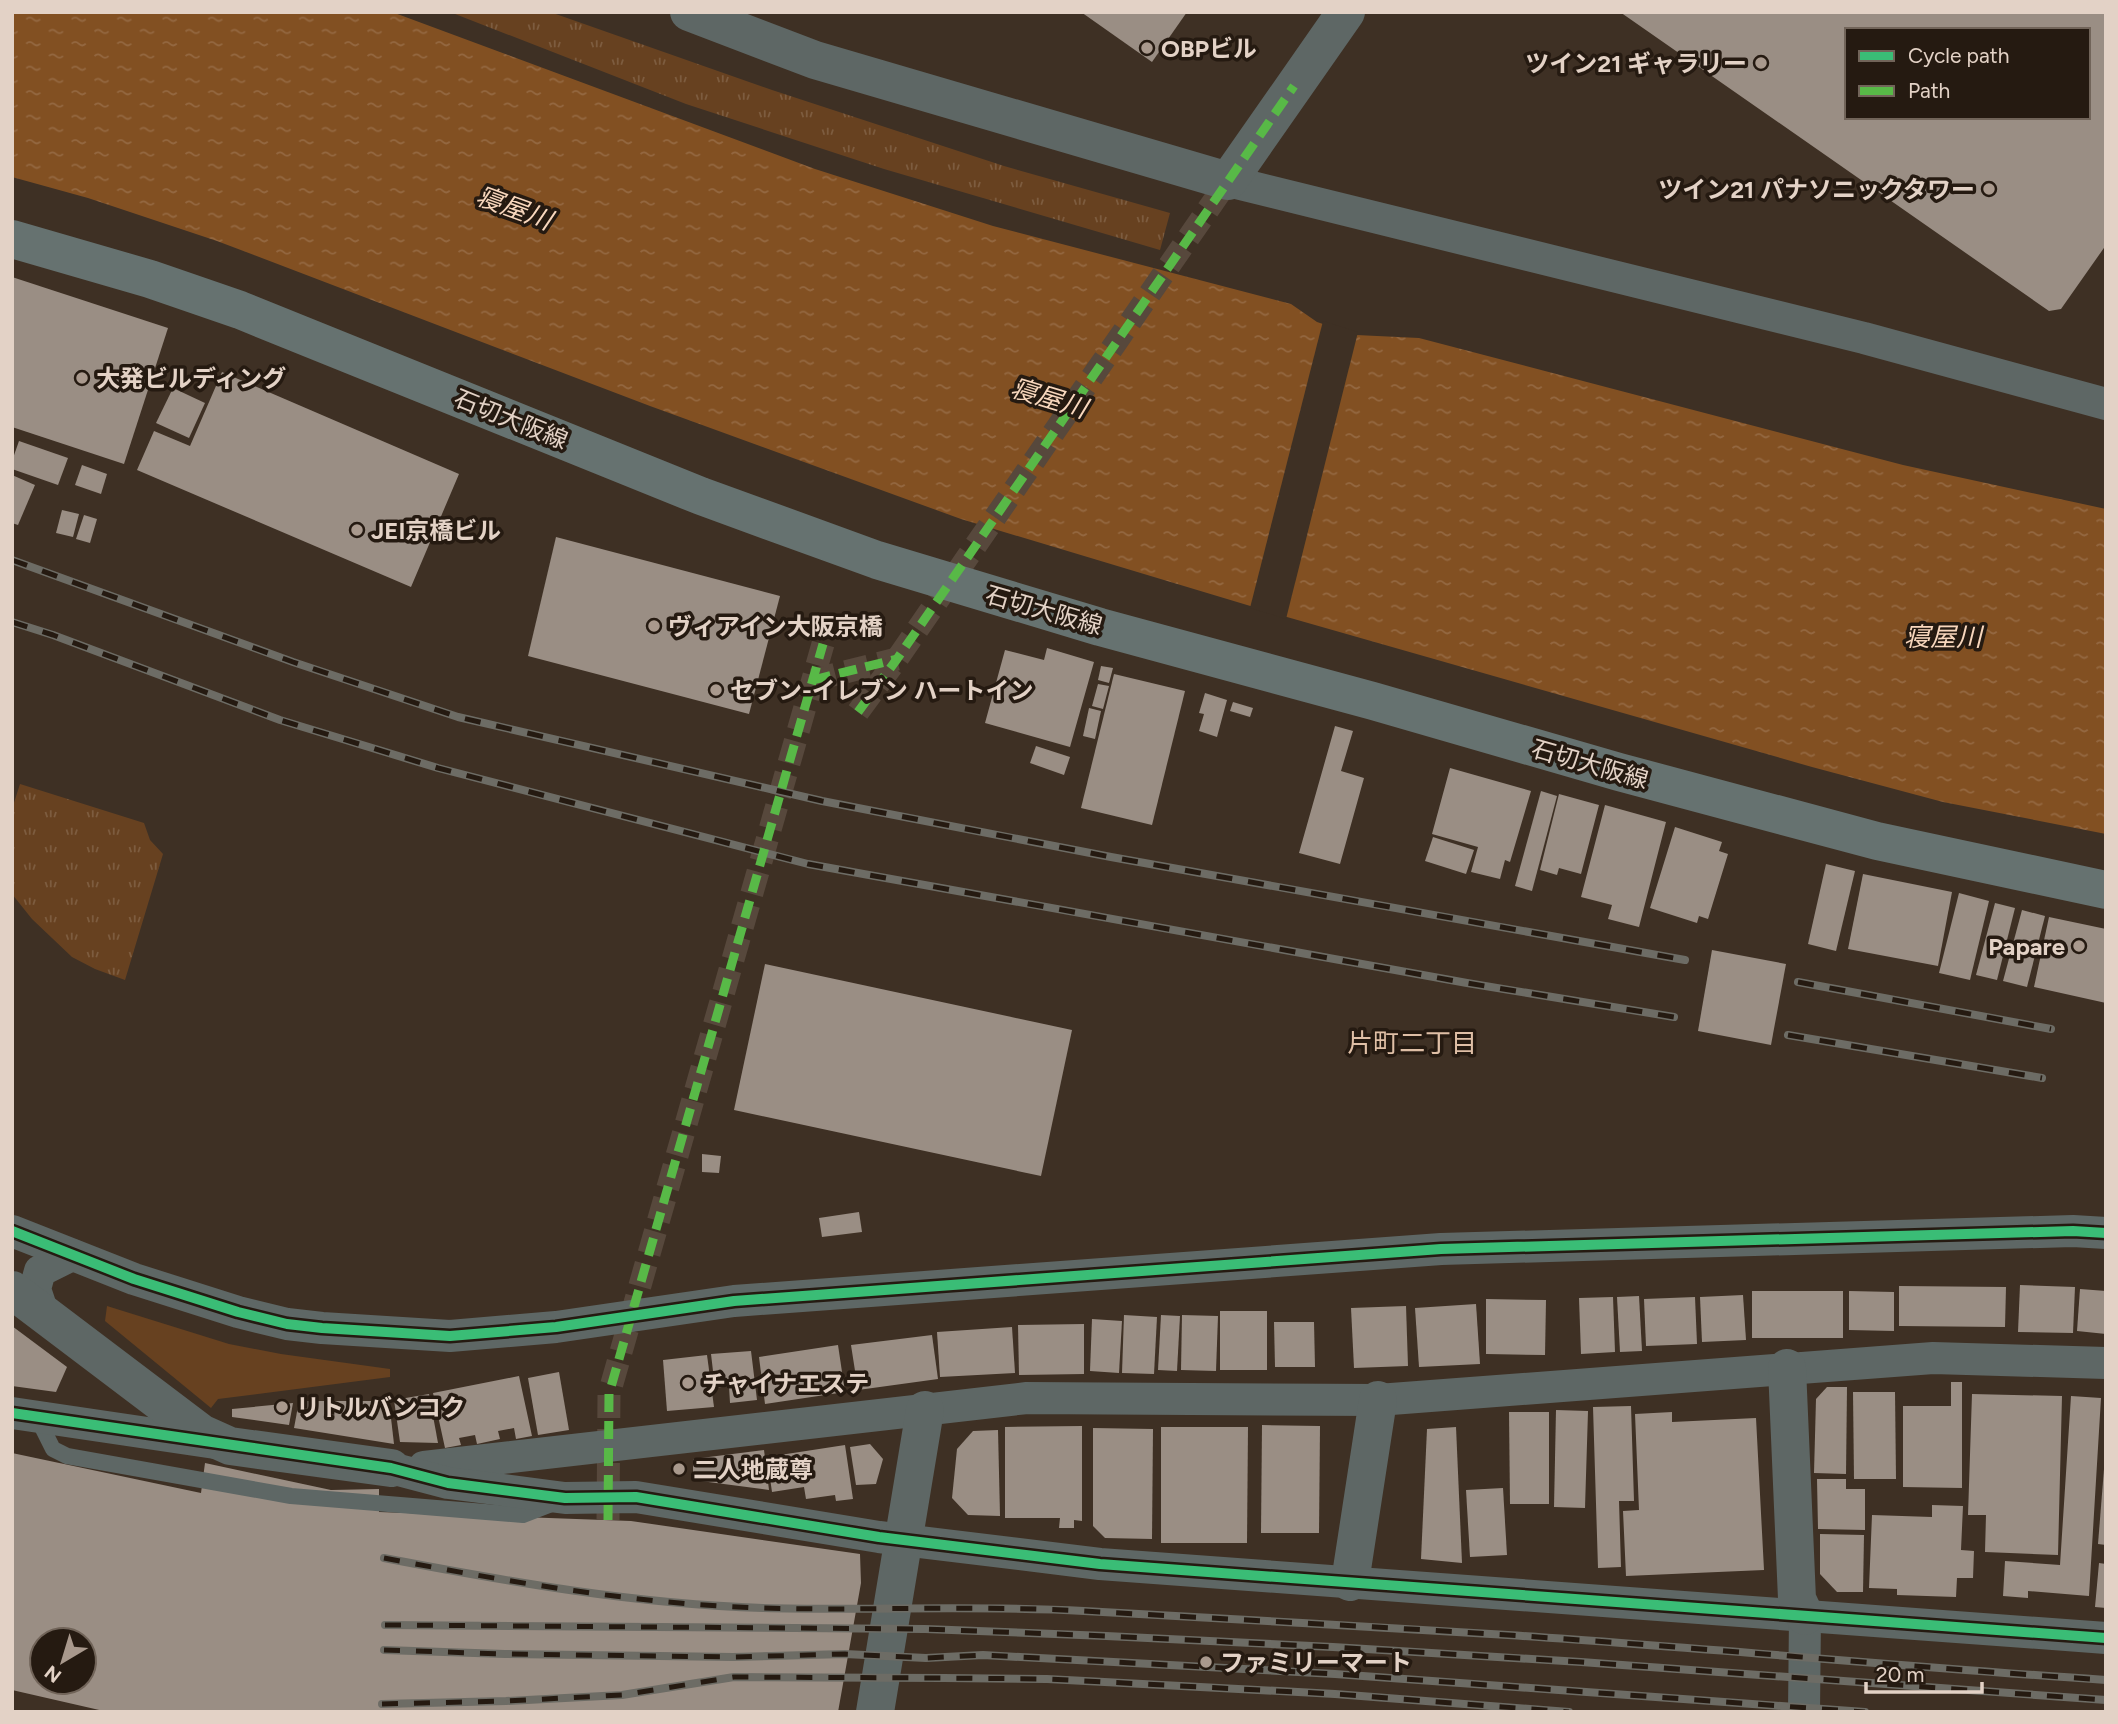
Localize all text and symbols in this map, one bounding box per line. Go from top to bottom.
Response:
legend [1845,28,2090,119]
place label: OBPビル [1161,34,1257,63]
marker: OBPビル [1139,40,1155,56]
text: Cycle path [1908,43,2009,68]
place label: ツイン21 ギャラリー [1525,49,1747,78]
marker: ツイン21 ギャラリー [1753,55,1769,71]
text: Path [1908,78,1950,103]
place label: ツイン21 パナソニックタワー [1658,175,1975,204]
water label: 寝屋川 [472,180,559,237]
marker: ツイン21 パナソニックタワー [1981,181,1997,197]
place label: 大発ビルディング [96,364,286,393]
marker: 大発ビルディング [74,370,90,386]
water label: 寝屋川 [1007,371,1094,426]
street label: 石切大阪線 [450,383,572,455]
place label: JEI京橋ビル [371,516,501,545]
marker: JEI京橋ビル [349,522,365,538]
street label: 石切大阪線 [982,580,1106,640]
place label: ヴィアイン大阪京橋 [668,612,883,641]
marker: ヴィアイン大阪京橋 [646,618,662,634]
water label: 寝屋川 [1904,621,1985,653]
place label: セブン-イレブン ハートイン [730,676,1034,705]
marker: セブン-イレブン ハートイン [708,682,724,698]
street label: 石切大阪線 [1528,734,1652,794]
place label: Papare [1988,932,2065,961]
marker: Papare [2071,938,2087,954]
district label: 片町二丁目 [1347,1027,1477,1059]
place label: チャイナエステ [702,1369,869,1398]
marker: チャイナエステ [680,1375,696,1391]
place label: リトルバンコク [296,1393,465,1422]
marker: リトルバンコク [274,1399,290,1415]
place label: 二人地蔵尊 [693,1455,813,1484]
marker: 二人地蔵尊 [671,1461,687,1477]
north arrow [28,1626,98,1696]
place label: ファミリーマート [1220,1648,1412,1677]
scale bar [1866,1650,1982,1694]
marker: ファミリーマート [1198,1654,1214,1670]
text: N [40,1660,66,1688]
text: 20 m [1876,1662,1924,1687]

